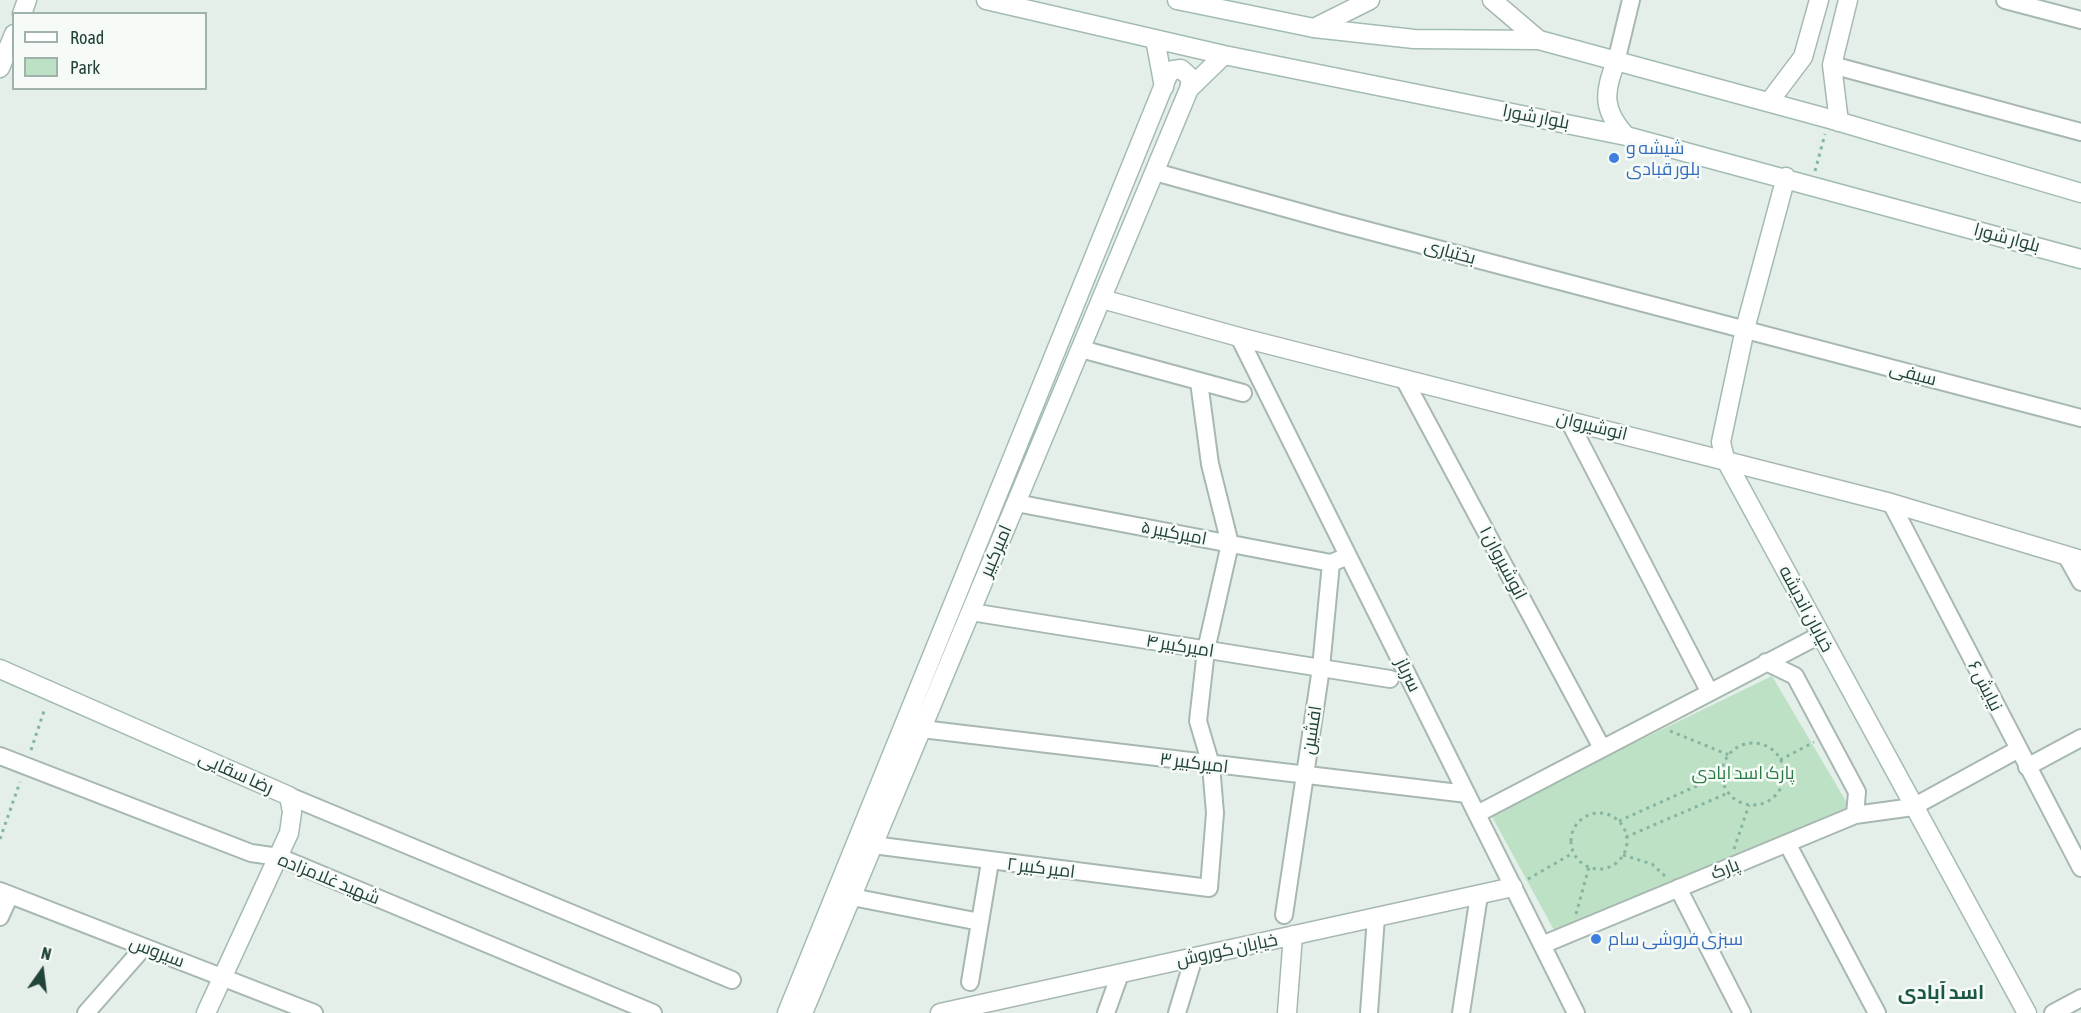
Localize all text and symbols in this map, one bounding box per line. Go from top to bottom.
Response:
legend [12,12,207,90]
text: Road [70,27,104,48]
text: Park [70,57,100,78]
street label: بلوار شورا [1501,100,1571,134]
place label: شیشه و بلور قبادی [1626,137,1700,180]
marker: شیشه و بلور قبادی [1607,151,1621,165]
street label: بلوار شورا [1972,219,2042,257]
street label: بختیاری [1422,235,1478,269]
street label: سیفی [1887,357,1939,391]
street label: انوشیروان [1554,407,1630,445]
street label: امیرکبیر ۵ [1139,516,1209,550]
street label: امیرکبیر [975,522,1017,580]
street label: انوشیروان ۱ [1475,522,1531,604]
street label: خیابان اندیشه [1774,562,1838,656]
street label: امیرکبیر ۴ [1144,630,1216,662]
street label: سرباز [1391,655,1425,695]
street label: نیایش ۶ [1963,657,2007,715]
street label: افشین [1297,704,1327,756]
street label: رضا سقایی [195,747,277,799]
street label: امیرکبیر ۳ [1158,748,1230,778]
park label: پارک اسد ابادی [1691,762,1795,784]
street label: شهید غلامزاده [275,849,383,909]
street label: امیر کبیر ۲ [1006,853,1076,883]
street label: پارک [1708,854,1742,884]
place label: سبزی فروشی سام [1608,928,1743,950]
street label: خیابان کوروش [1174,929,1280,971]
street label: سیروس [126,932,188,972]
marker: سبزی فروشی سام [1589,932,1603,946]
north arrow [12,941,72,1001]
text: N [40,944,53,963]
district label: اسد آبادی [1898,981,1984,1005]

